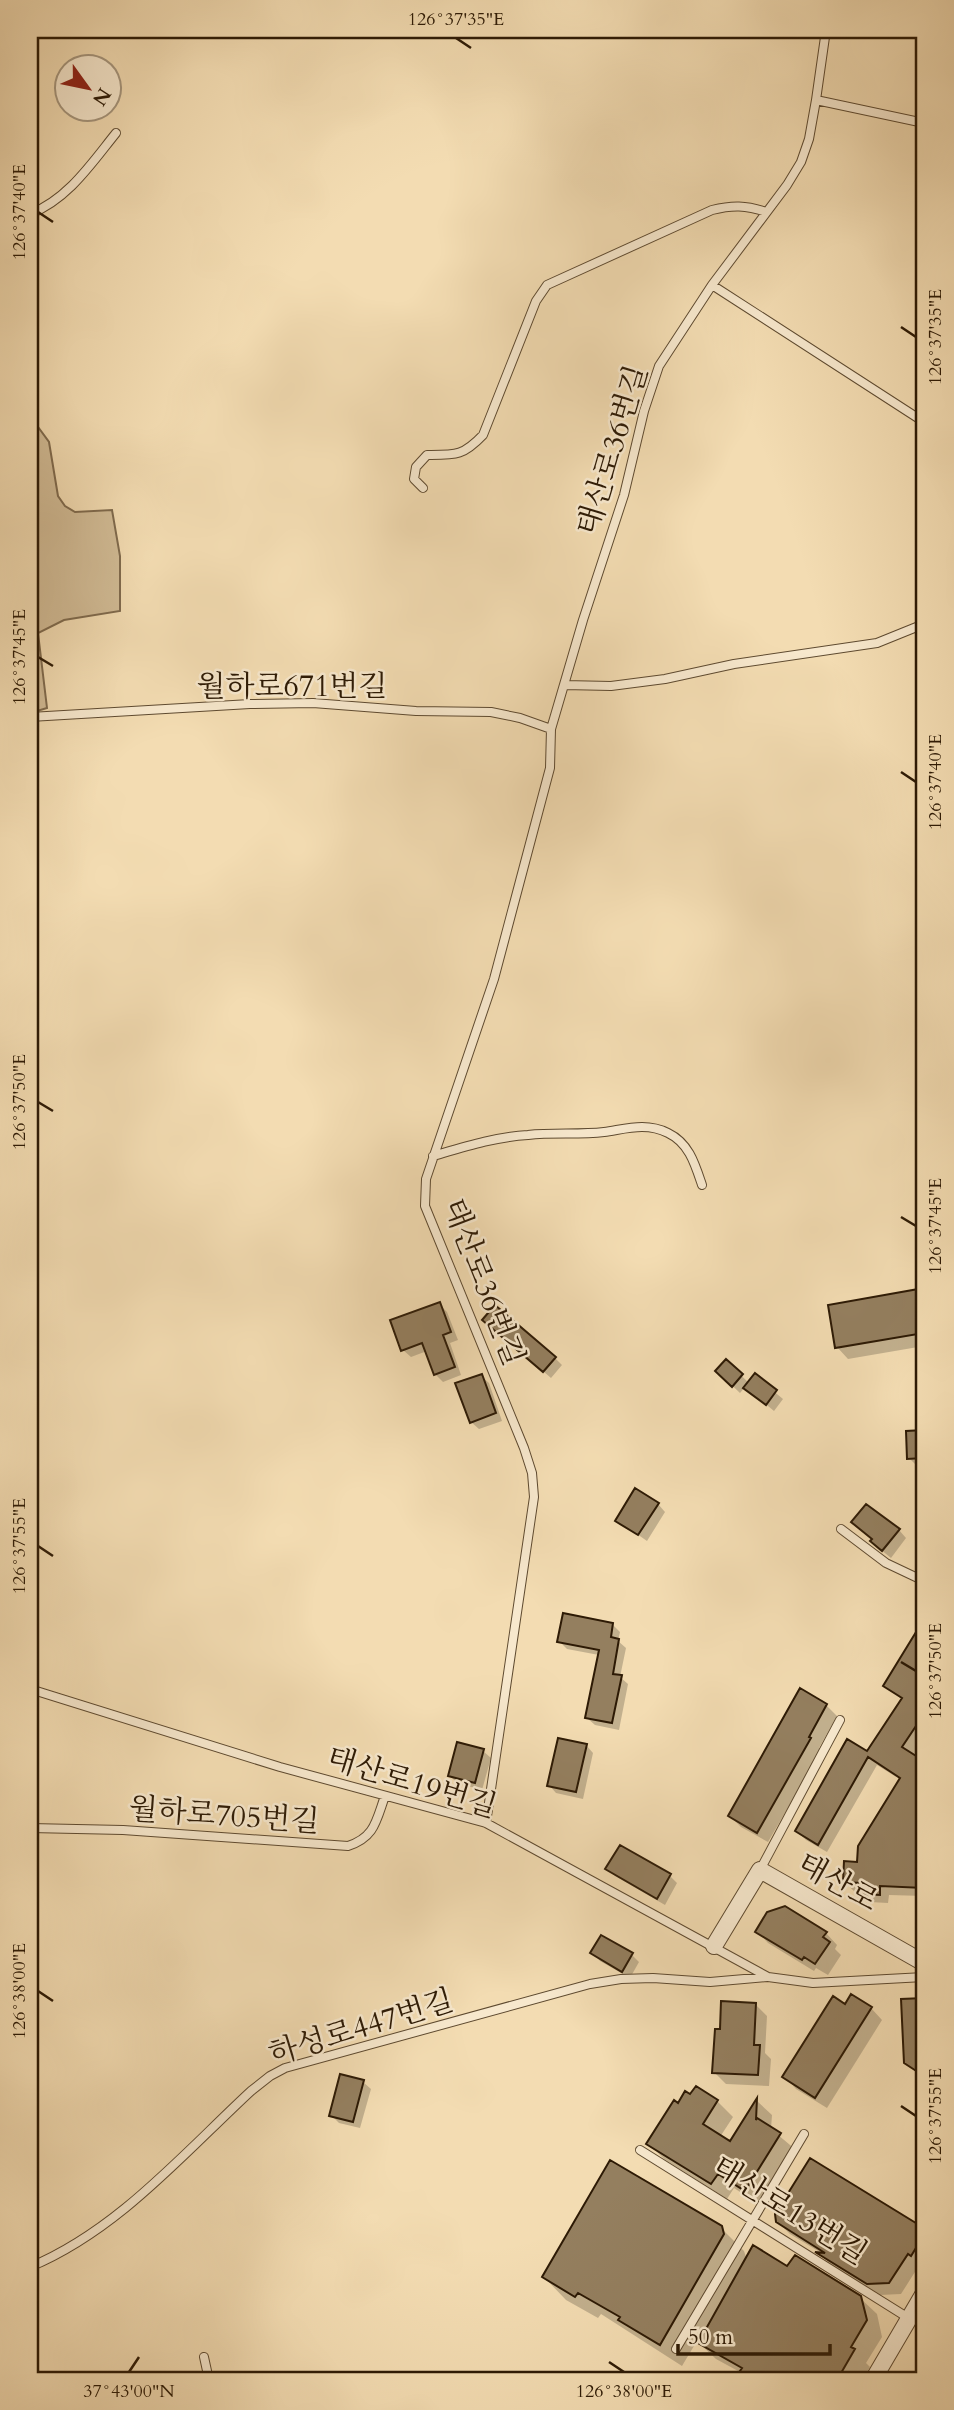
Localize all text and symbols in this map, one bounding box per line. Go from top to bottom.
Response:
text: 126°37'35"E [408,7,504,32]
north arrow [52,52,122,122]
text: N [86,83,117,111]
text: 126°37'40"E [7,164,32,260]
text: 126°37'35"E [923,289,948,385]
street label: 태산로36번길 [567,360,658,540]
text: 126°37'45"E [7,609,32,705]
street label: 월하로671번길 [197,666,388,707]
text: 126°37'40"E [923,734,948,830]
text: 126°37'50"E [7,1054,32,1150]
text: 126°37'45"E [923,1178,948,1274]
street label: 태산로36번길 [433,1193,534,1372]
text: 126°37'55"E [7,1498,32,1594]
text: 126°37'50"E [923,1623,948,1719]
street label: 태산로19번길 [322,1737,502,1828]
street label: 월하로705번길 [127,1788,321,1843]
street label: 태산로 [790,1843,886,1921]
text: 126°38'00"E [7,1943,32,2039]
street label: 하성로447번길 [264,1980,458,2075]
text: 126°37'55"E [923,2068,948,2164]
street label: 태산로13번길 [704,2147,875,2274]
scale bar [678,2312,830,2356]
text: 50 m [688,2323,733,2352]
text: 37°43'00"N [83,2379,175,2404]
text: 126°38'00"E [576,2379,672,2404]

